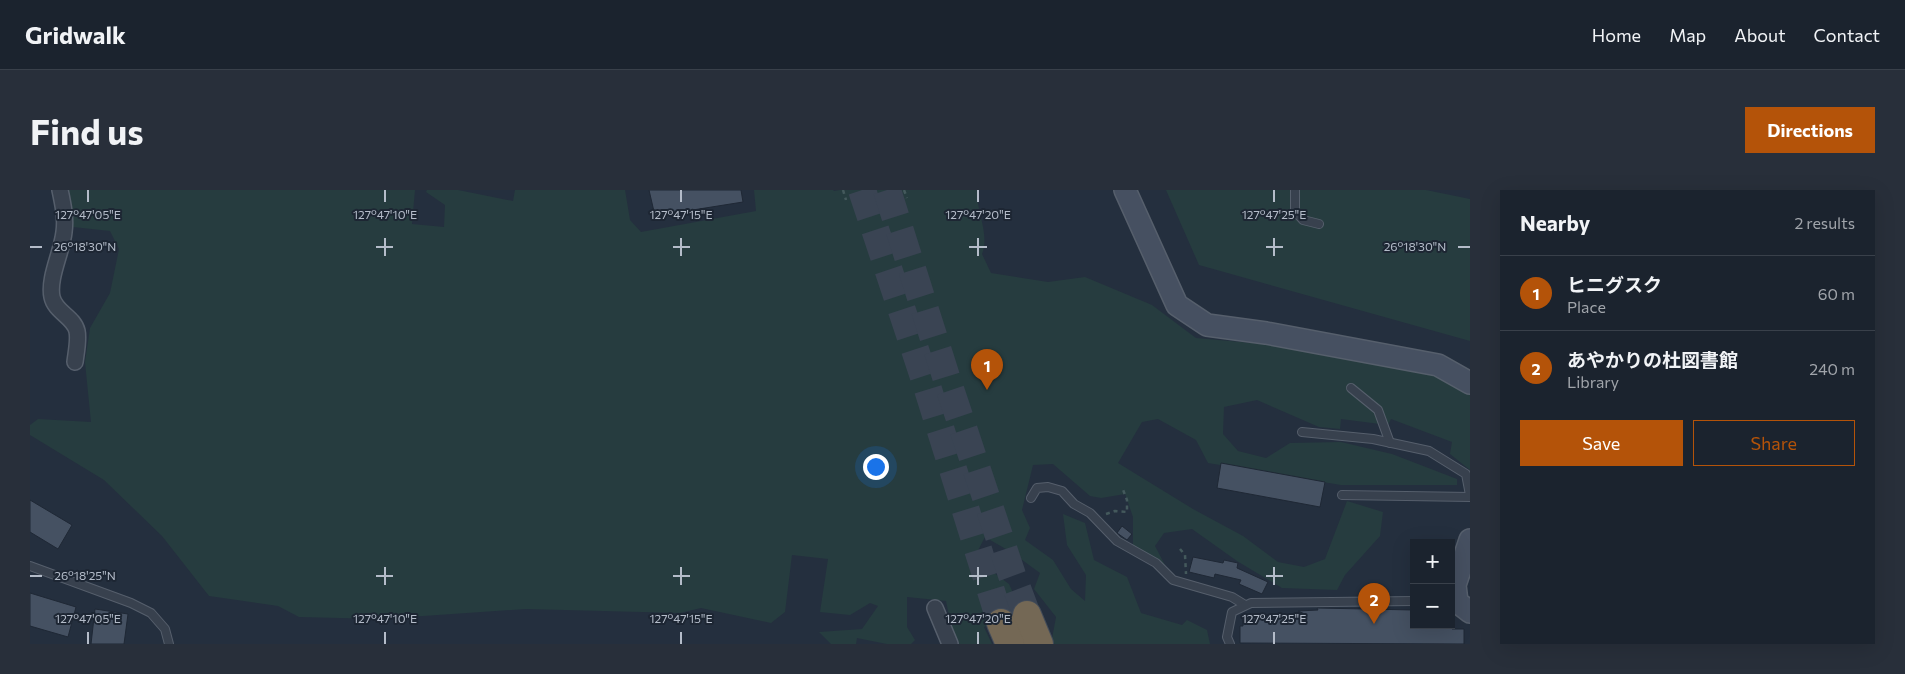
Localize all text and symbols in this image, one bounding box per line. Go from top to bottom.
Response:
text: Gridwalk [25,20,126,49]
text: Home [1592,24,1641,46]
text: Map [1669,24,1706,46]
text: About [1734,24,1786,46]
text: Contact [1814,24,1880,46]
button: Directions [1745,107,1875,153]
text: Find us [30,109,144,152]
text: 127°47'05"E [55,207,121,221]
text: 127°47'10"E [353,207,417,221]
text: 127°47'15"E [649,207,713,221]
text: 127°47'20"E [945,207,1011,221]
text: 127°47'25"E [1242,207,1306,221]
text: Nearby [1520,210,1590,235]
text: 2 results [1794,213,1855,232]
text: 26°18'30"N [54,239,116,253]
text: 26°18'30"N [1384,239,1446,253]
text: ヒニグスク [1567,273,1662,296]
text: 1 [1532,284,1540,303]
text: 60 m [1818,284,1855,303]
text: Place [1567,297,1606,316]
text: あやかりの杜図書館 [1567,348,1738,371]
pin: 1 [971,349,1003,390]
text: 2 [1531,359,1541,378]
text: 240 m [1809,359,1855,378]
text: Library [1567,372,1619,391]
button: Save [1520,420,1683,466]
button: Share [1693,420,1855,466]
your location [863,454,889,480]
map controls [1410,539,1455,629]
button: + [1410,539,1455,584]
text: 26°18'25"N [54,568,116,582]
pin: 2 [1358,583,1390,624]
button: − [1410,584,1455,629]
text: 127°47'05"E [55,611,121,625]
text: 127°47'10"E [353,611,417,625]
text: 127°47'15"E [649,611,713,625]
text: 127°47'20"E [945,611,1011,625]
text: 127°47'25"E [1242,611,1306,625]

